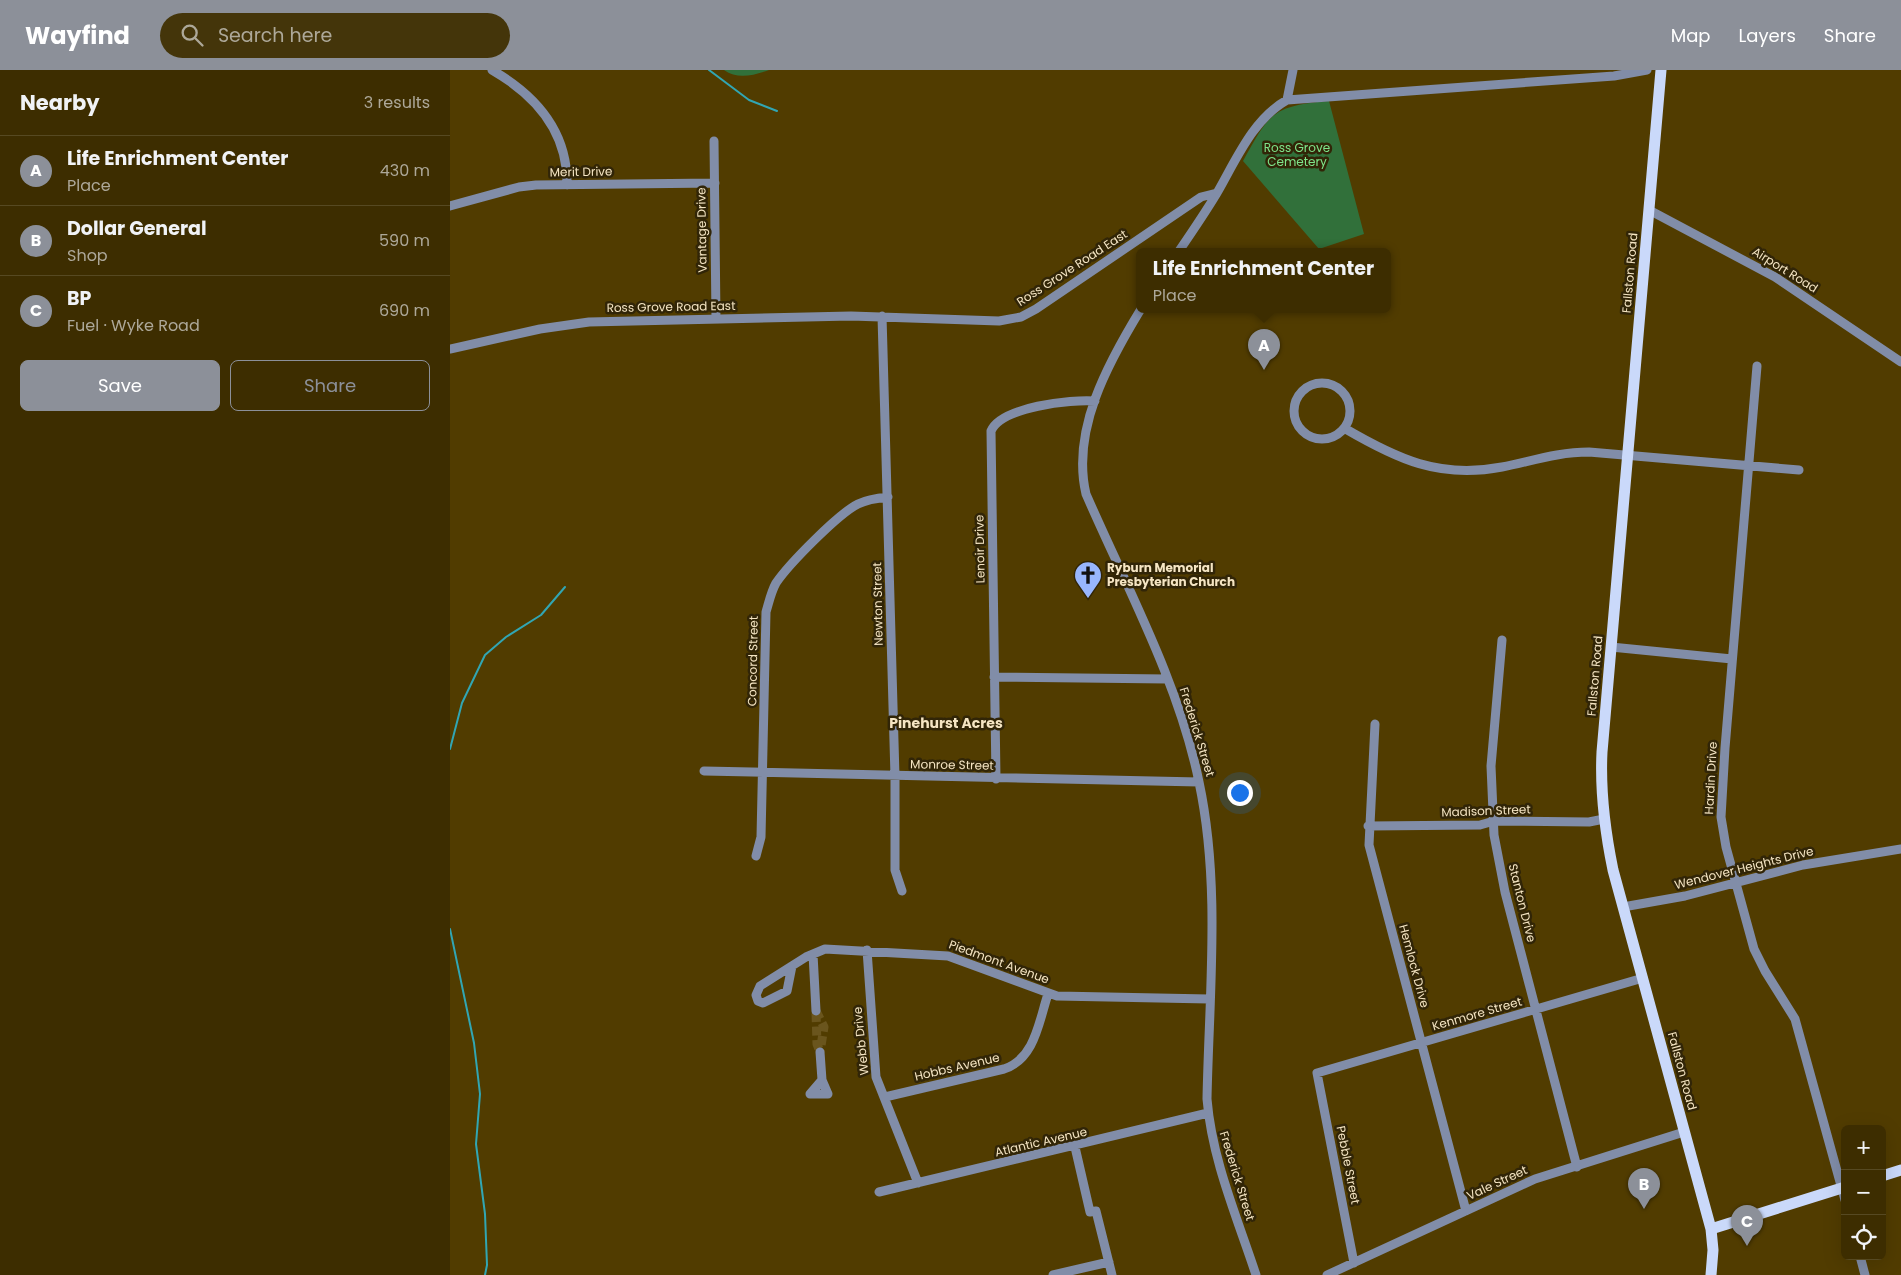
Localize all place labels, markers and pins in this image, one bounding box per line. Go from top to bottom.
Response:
pin: A [1248,329,1280,370]
place label: Ryburn Memorial Presbyterian Church [1107,559,1235,590]
church icon: Ryburn Memorial Presbyterian Church [1073,560,1103,599]
pin: B [1628,1168,1660,1209]
pin: C [1731,1205,1763,1246]

